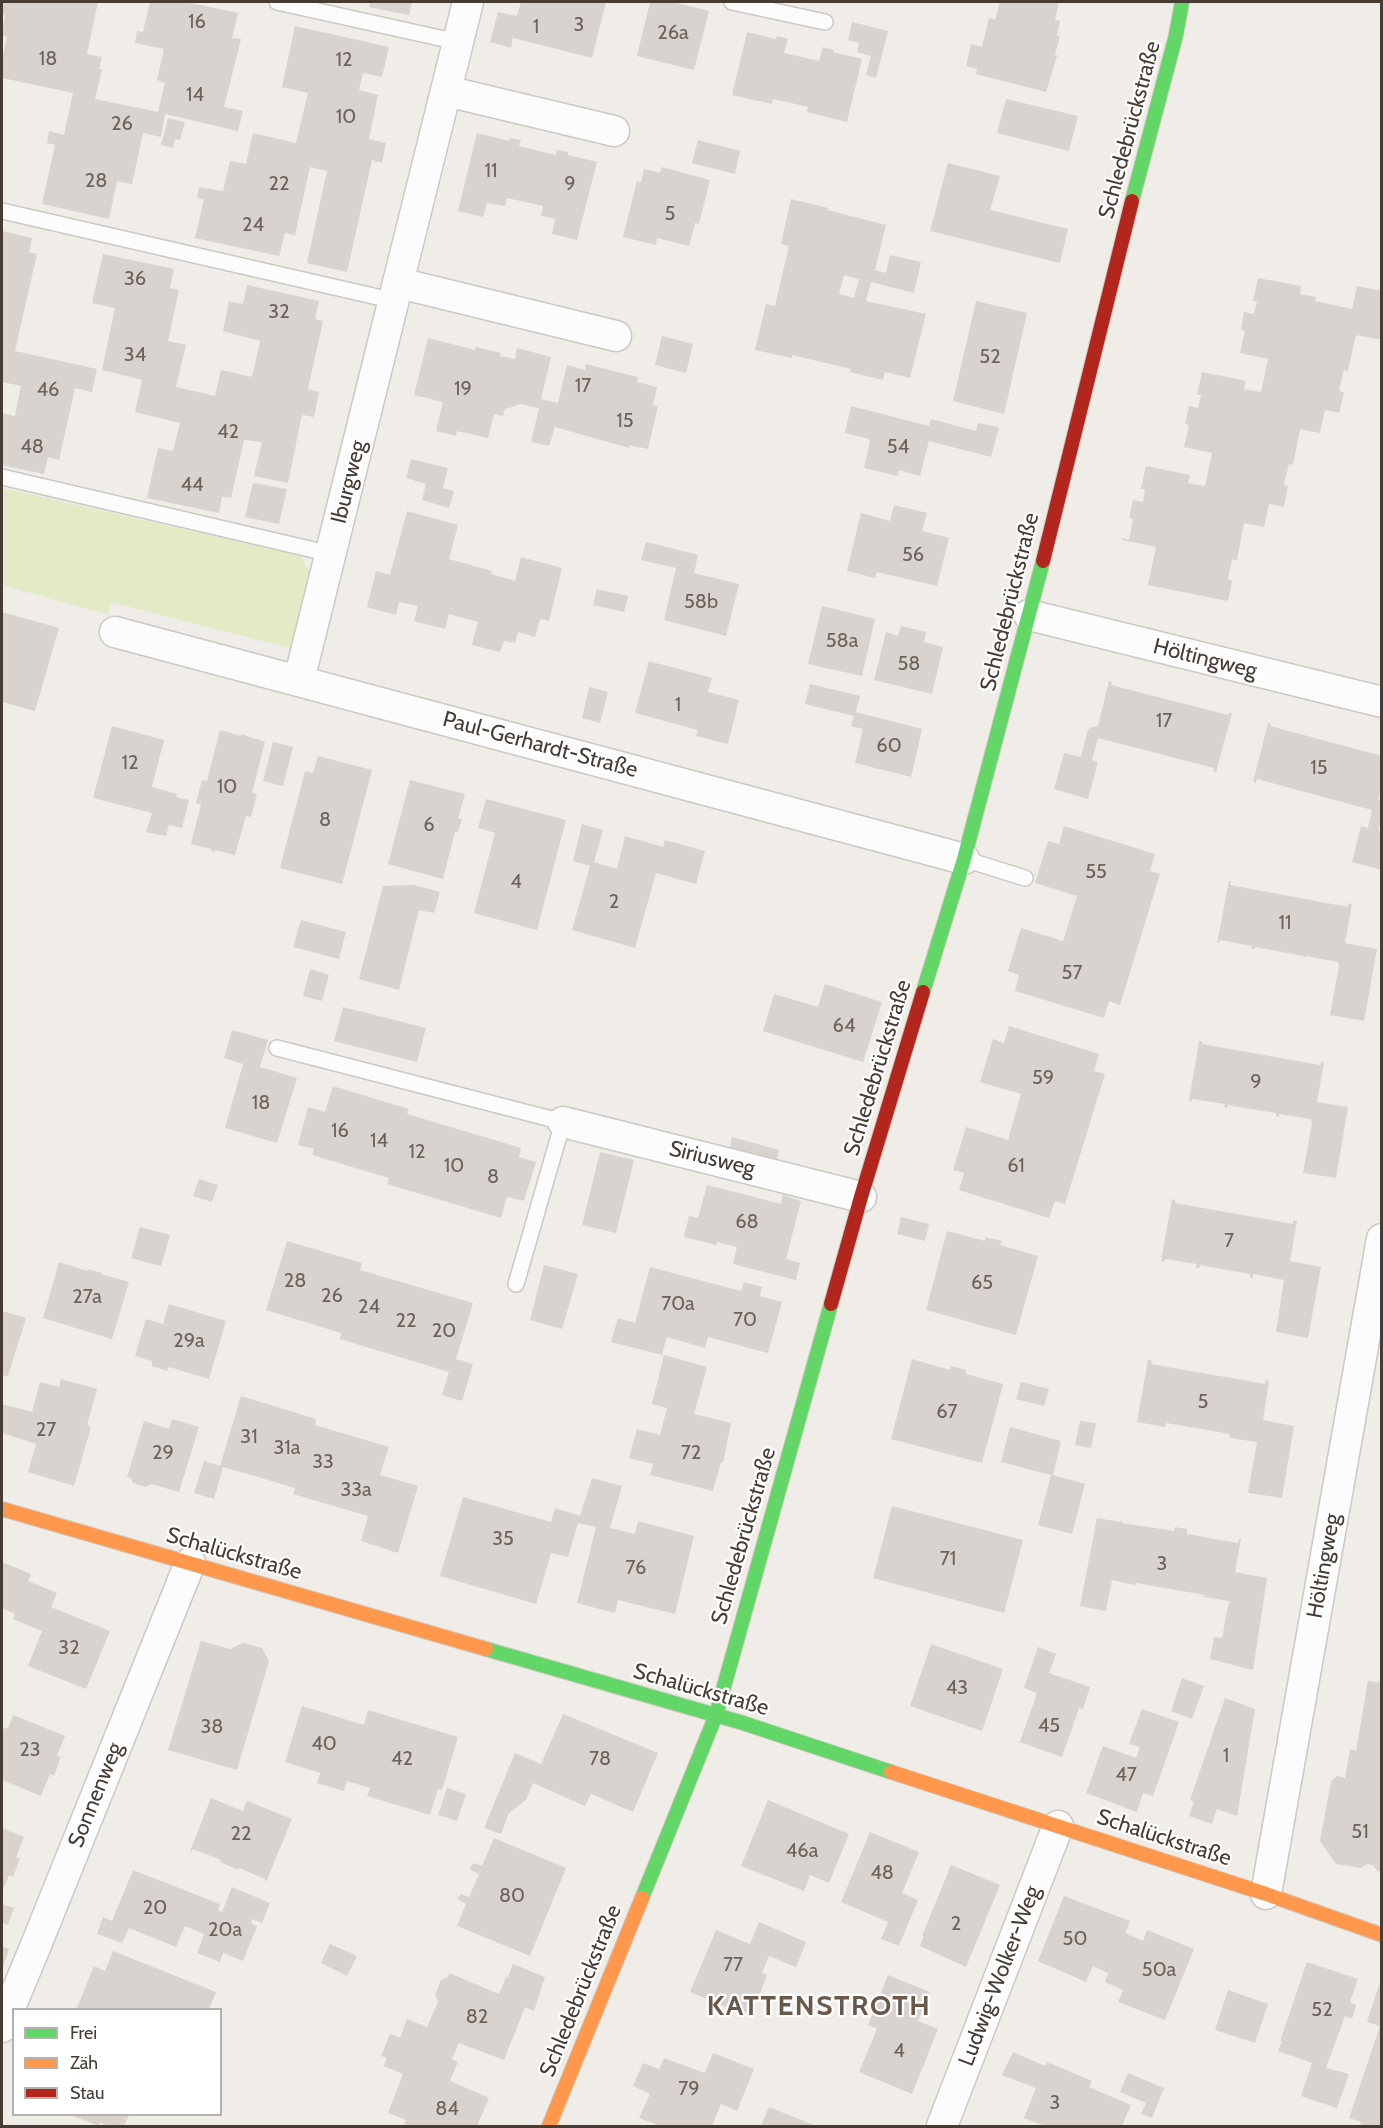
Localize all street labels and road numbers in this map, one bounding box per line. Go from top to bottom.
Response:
street label: Schledebrückstraße [1094,38,1166,222]
street label: Iburgweg [326,438,372,526]
street label: Schledebrückstraße [975,510,1045,694]
street label: Höltingweg [1150,633,1260,685]
street label: Paul-Gerhardt-Straße [440,706,640,784]
street label: Schledebrückstraße [839,977,917,1159]
street label: Siriusweg [666,1136,758,1182]
street label: Schledebrückstraße [706,1444,782,1628]
street label: Höltingweg [1302,1512,1346,1620]
street label: Schalückstraße [163,1522,305,1586]
street label: Schalückstraße [630,1658,772,1722]
street label: Sonnenweg [63,1739,129,1851]
street label: Schalückstraße [1094,1804,1234,1872]
street label: Ludwig-Wolker-Weg [953,1882,1047,2070]
street label: Schledebrückstraße [535,1901,627,2081]

